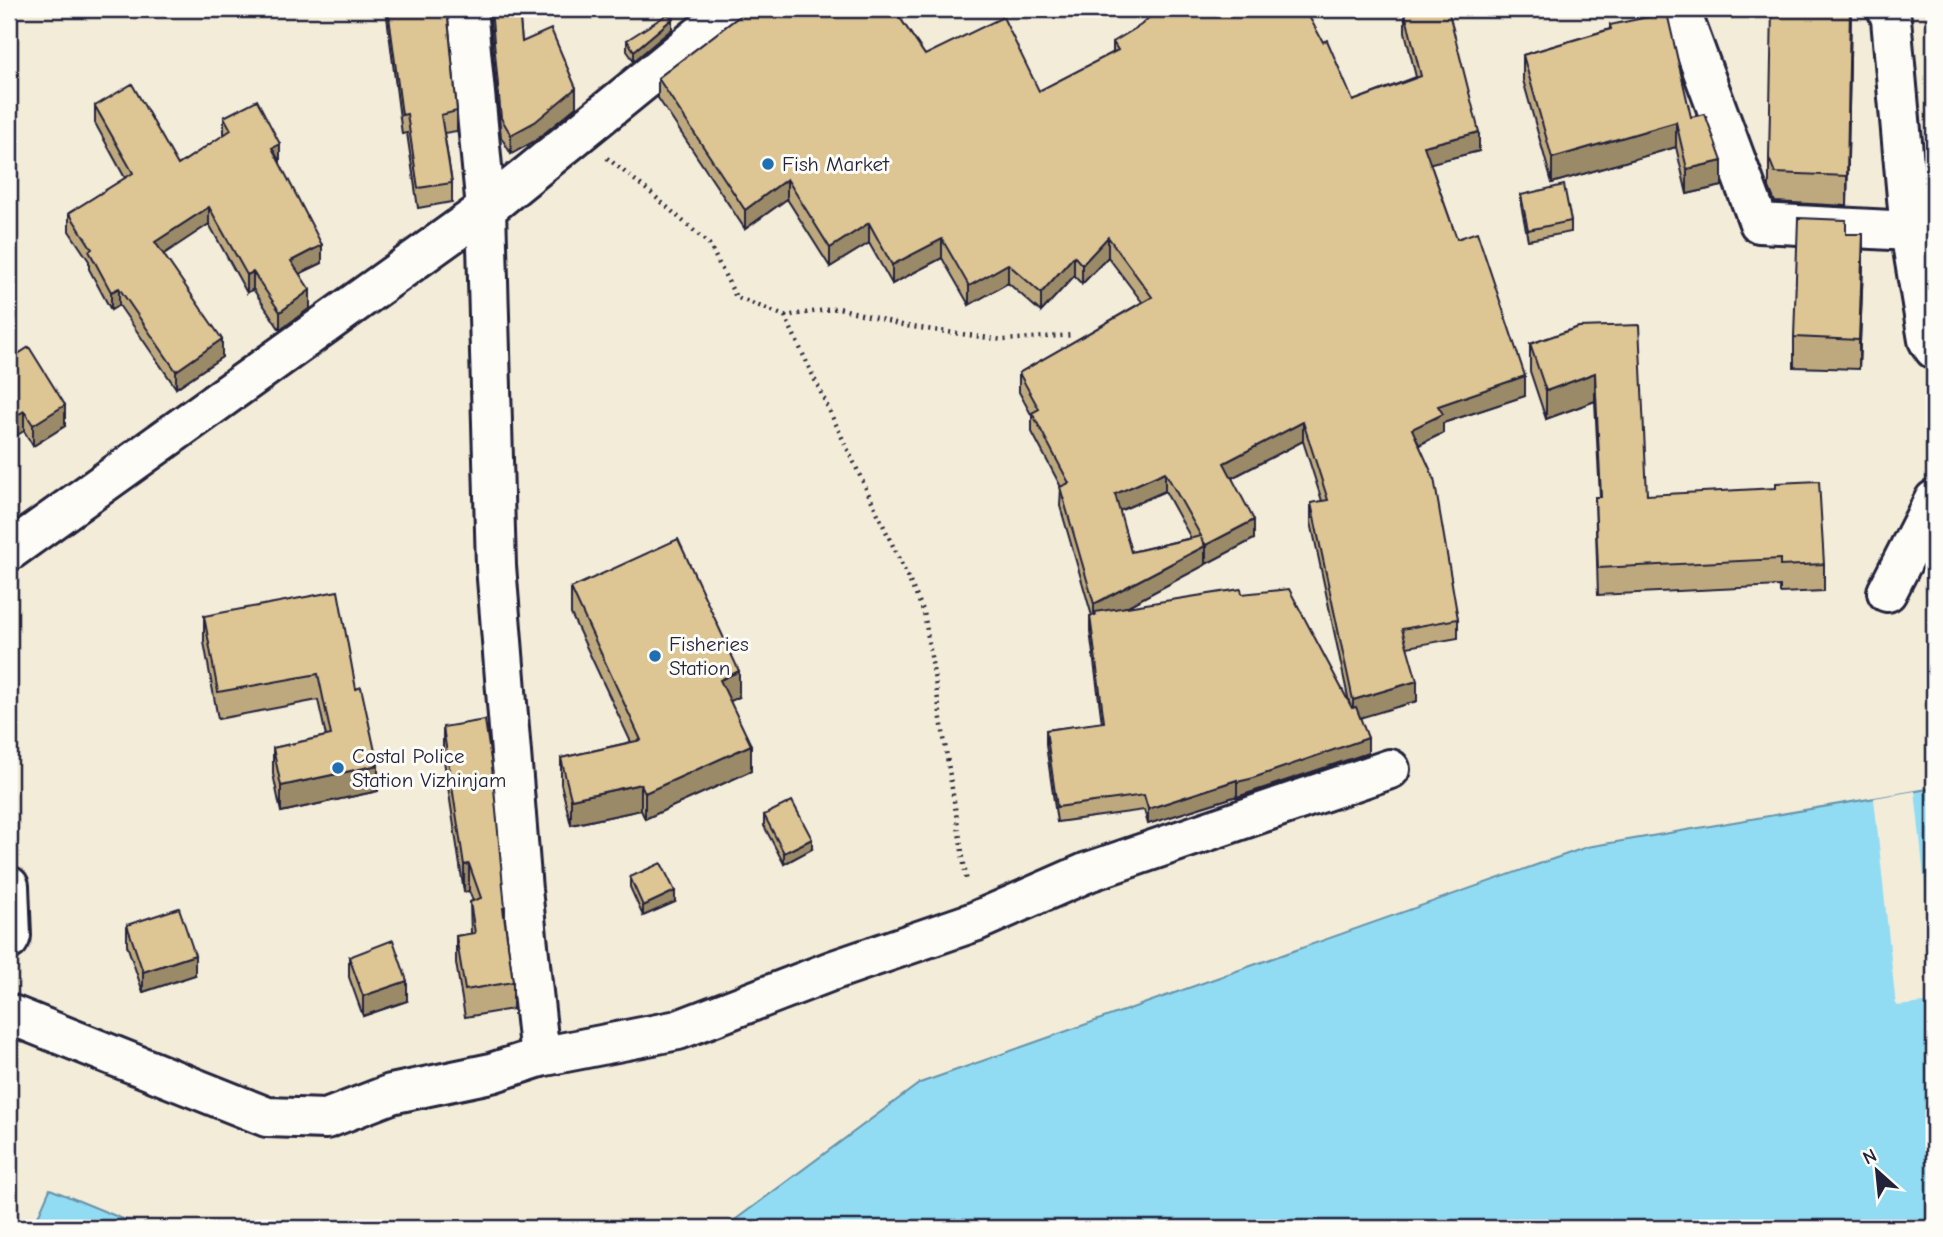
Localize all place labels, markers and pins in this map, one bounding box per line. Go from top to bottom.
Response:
place label: Fish Market [782,152,890,176]
marker: Fish Market [760,156,776,172]
place label: Fisheries Station [669,632,749,680]
marker: Fisheries Station [647,648,663,664]
place label: Costal Police Station Vizhinjam [352,744,506,792]
marker: Costal Police Station Vizhinjam [330,760,346,776]

